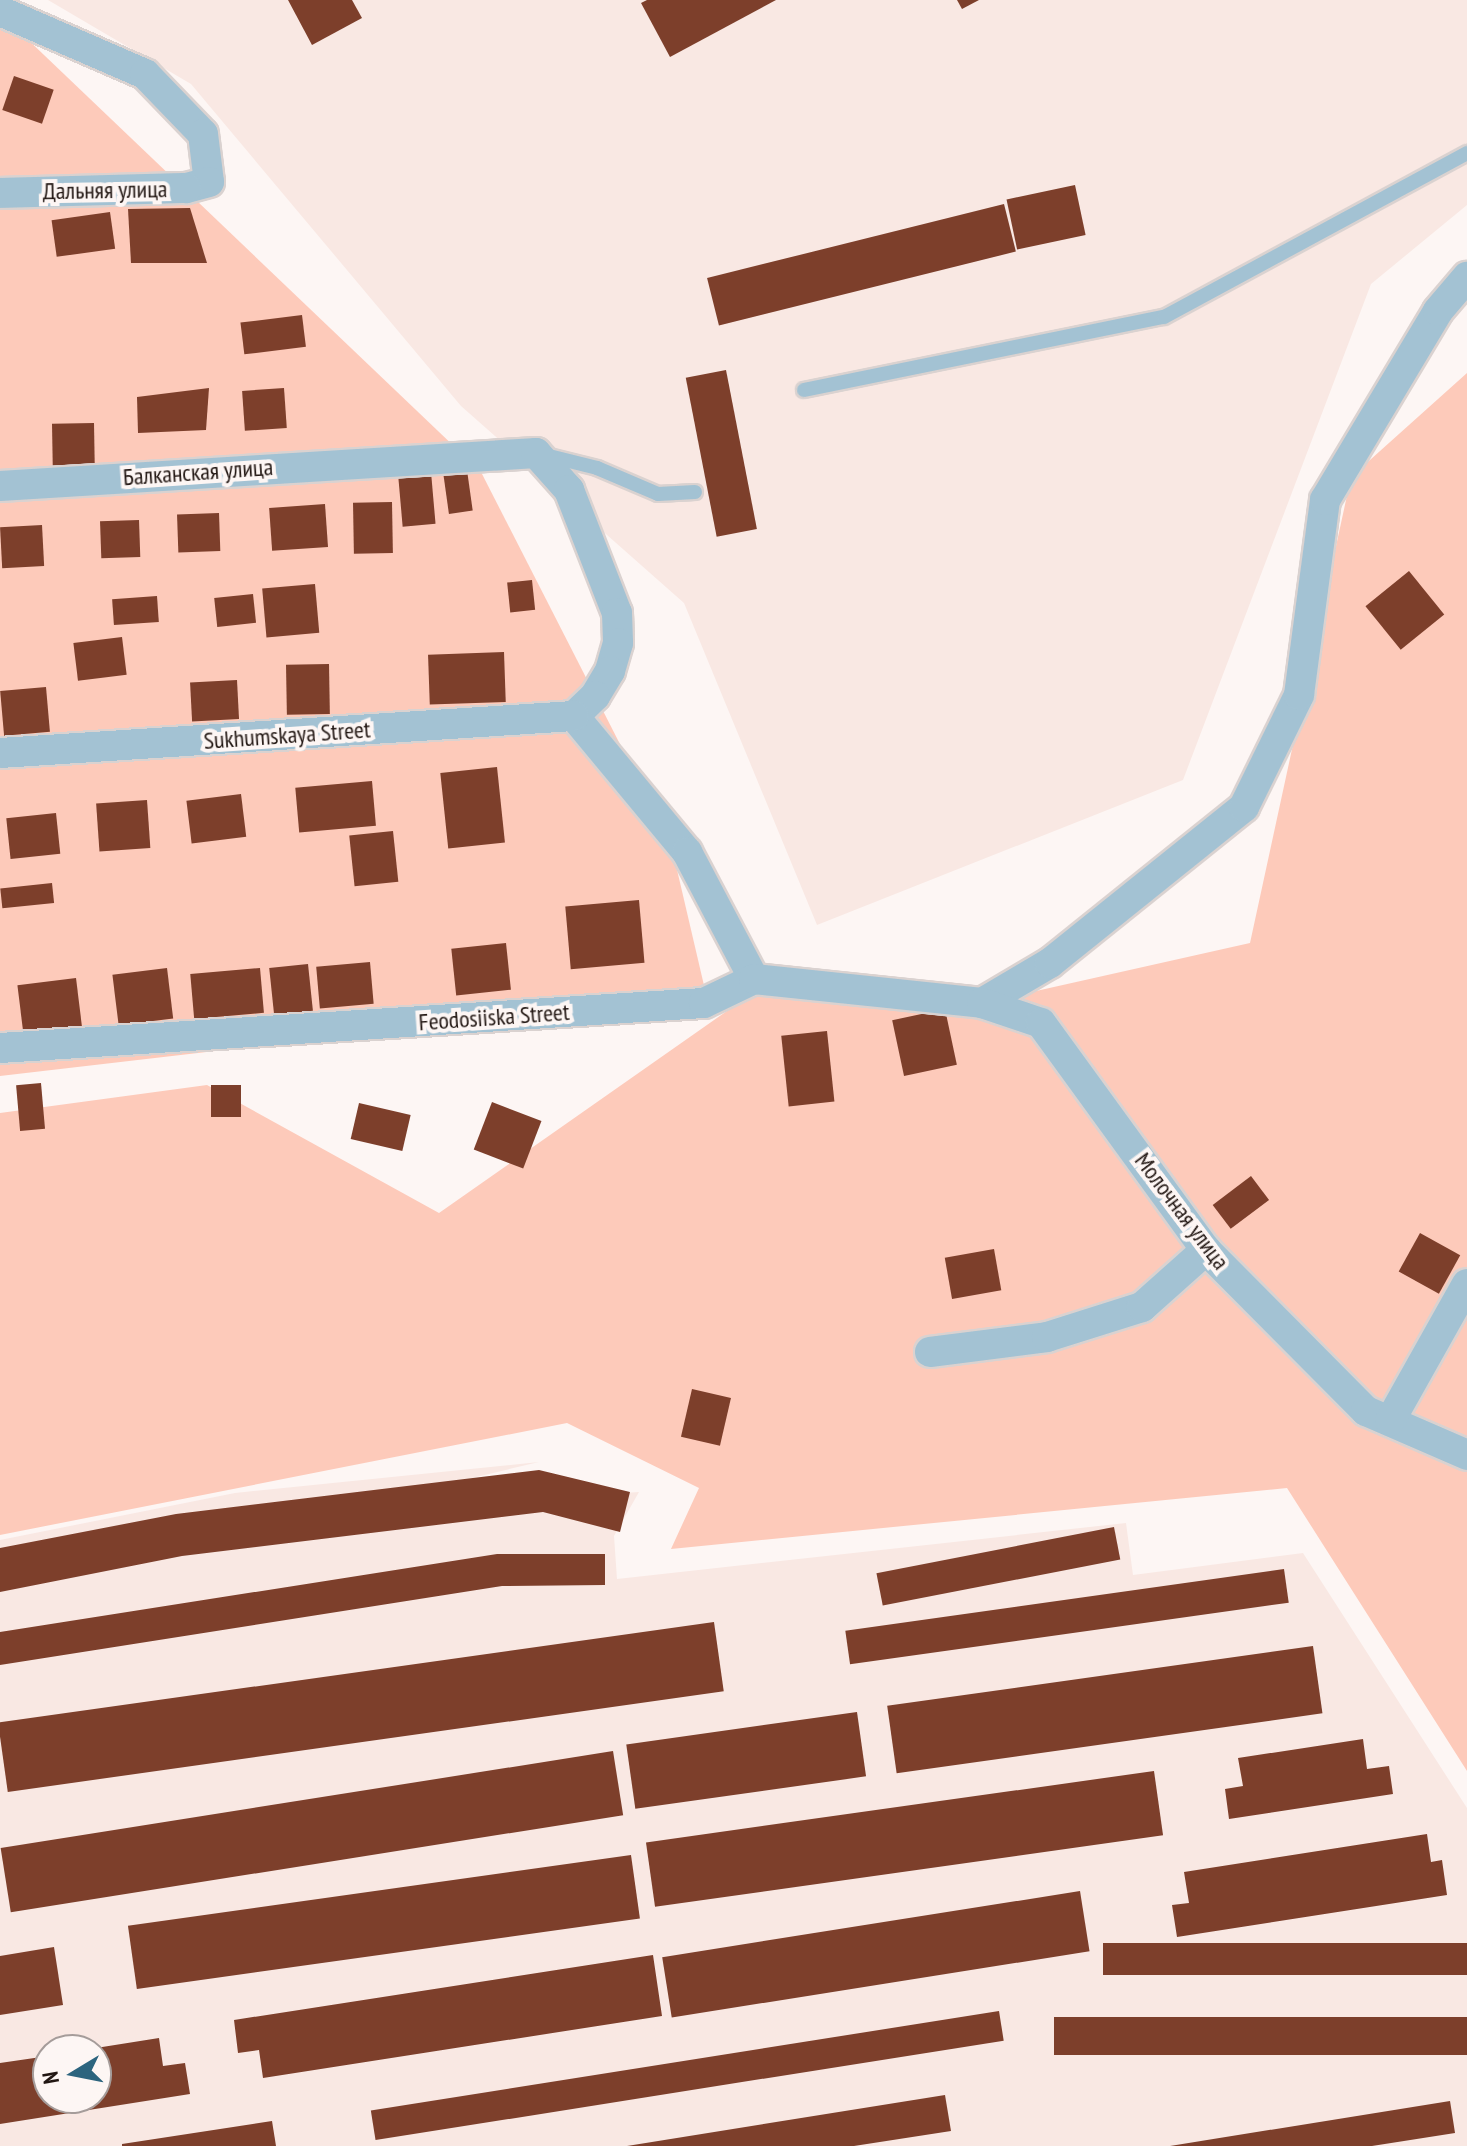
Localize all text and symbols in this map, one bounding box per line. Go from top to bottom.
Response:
street label: Дальняя улица [42,175,168,205]
street label: Балканская улица [122,452,274,492]
street label: Sukhumskaya Street [203,715,371,755]
street label: Feodosiiska Street [418,997,570,1037]
street label: Молочная улица [1129,1147,1235,1275]
north arrow [32,2034,112,2114]
text: N [36,2070,65,2086]

